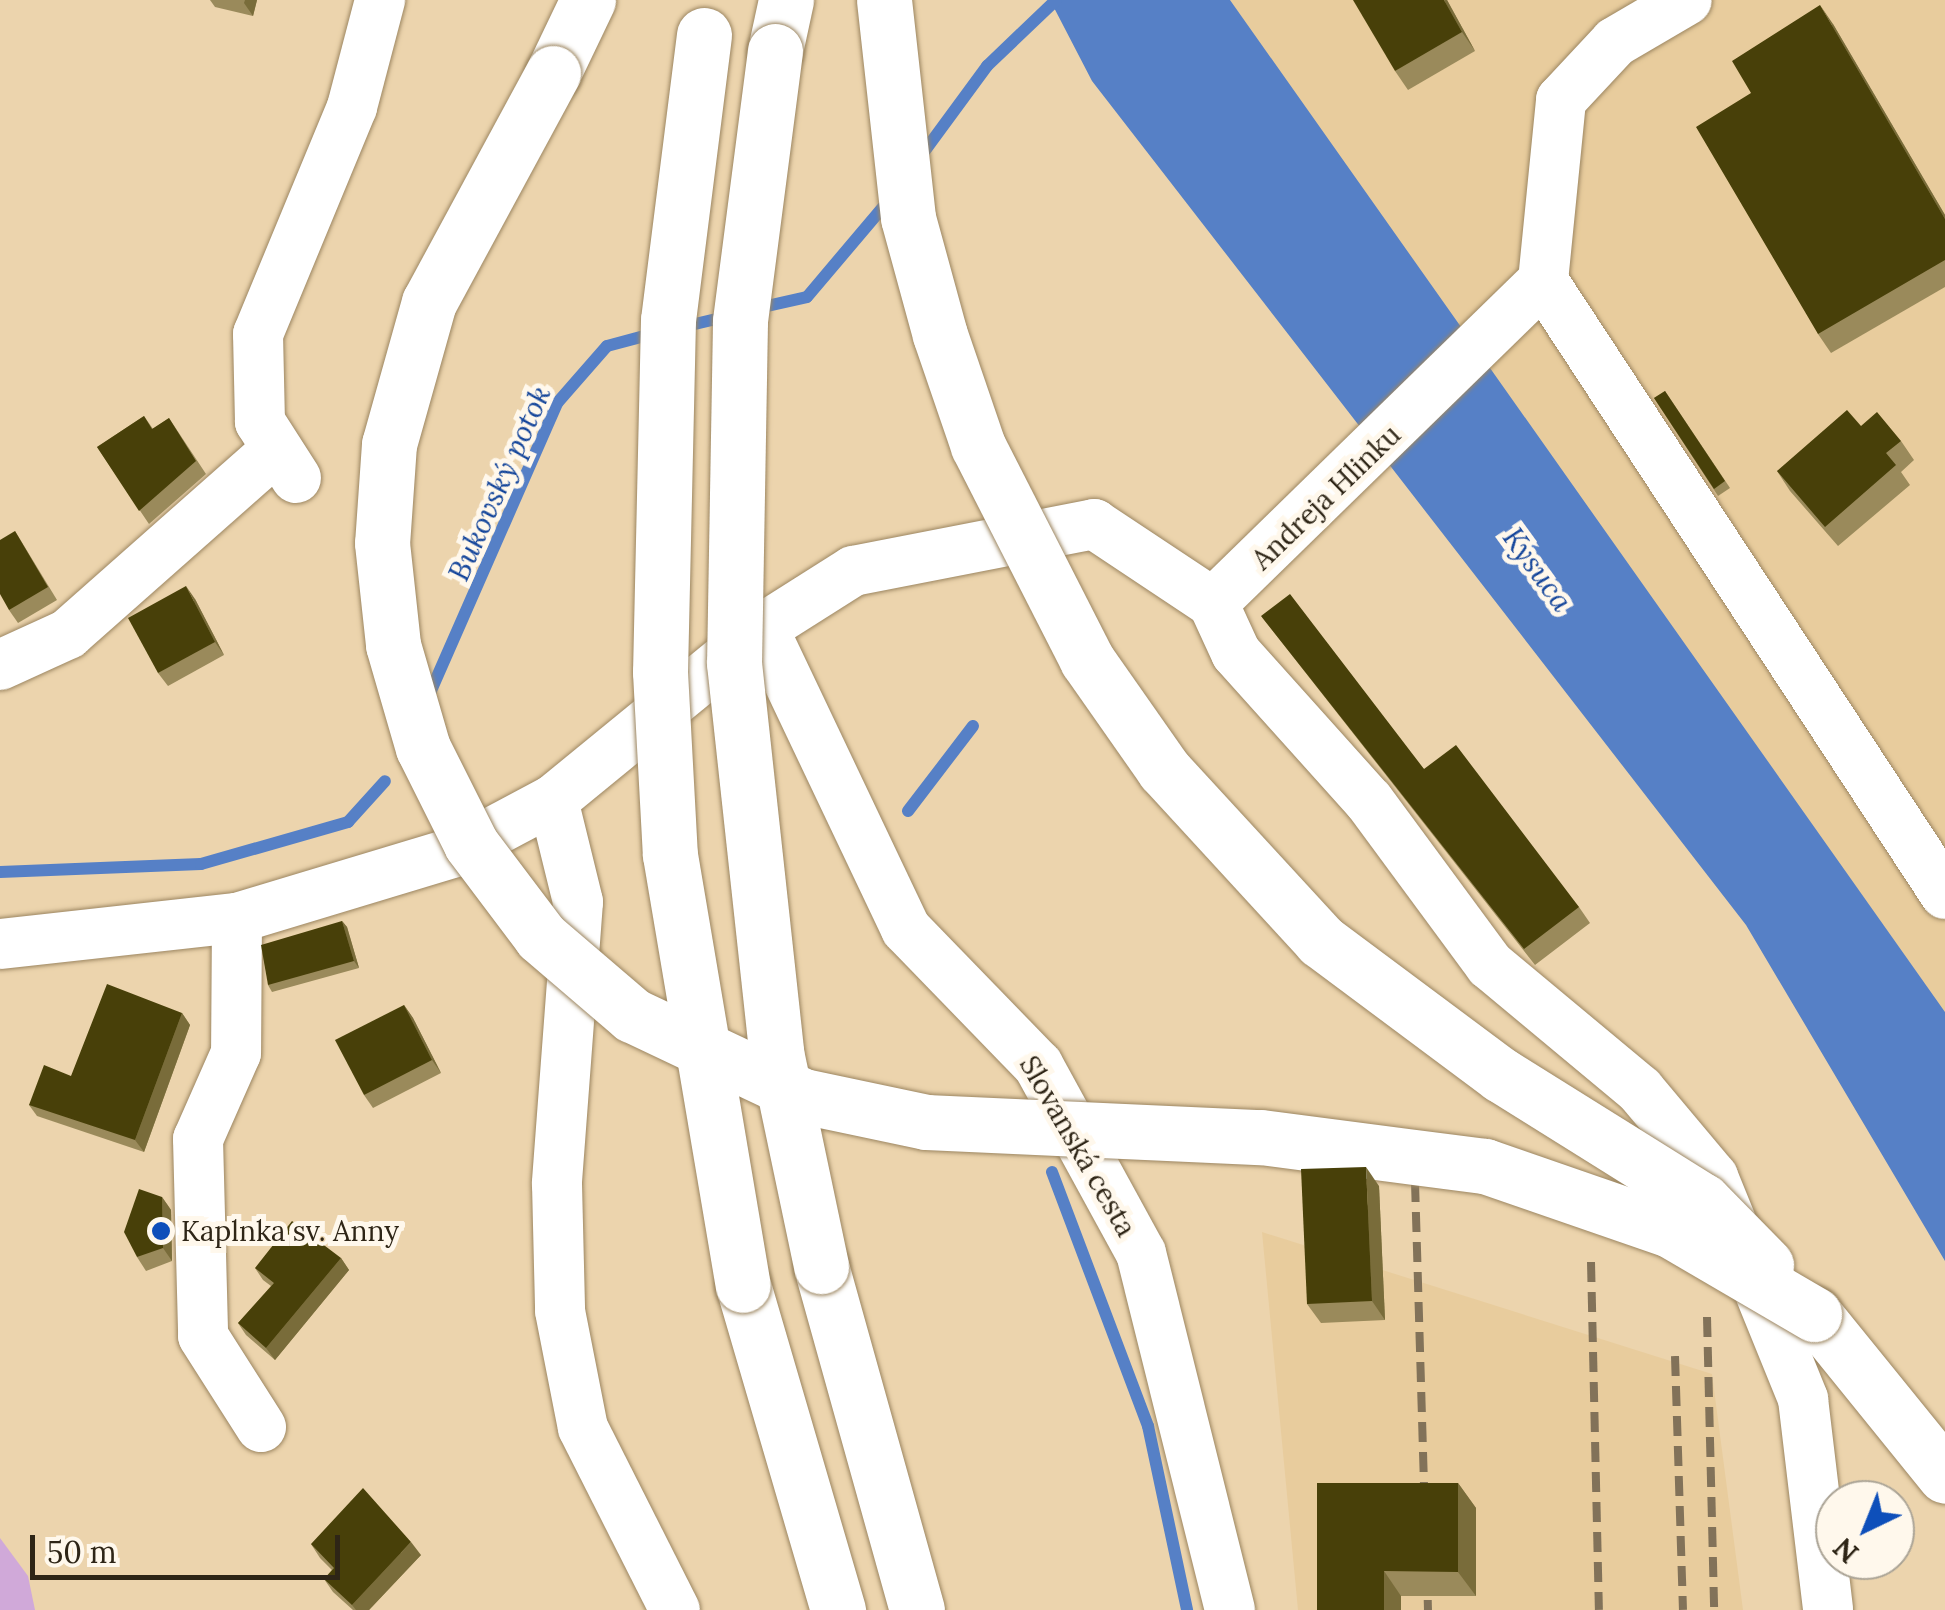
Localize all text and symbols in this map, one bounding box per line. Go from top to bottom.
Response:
water label: Bukovský potok [440,380,558,586]
street label: Andreja Hlinku [1245,418,1407,576]
water label: Kysuca [1496,520,1580,618]
street label: Slovanská cesta [1013,1050,1143,1242]
place label: Kaplnka sv. Anny [181,1214,399,1248]
marker: Kaplnka sv. Anny [150,1220,172,1242]
north arrow [1815,1480,1915,1580]
scale bar [35,1515,345,1577]
text: N [1826,1530,1866,1571]
text: 50 m [47,1533,117,1571]

